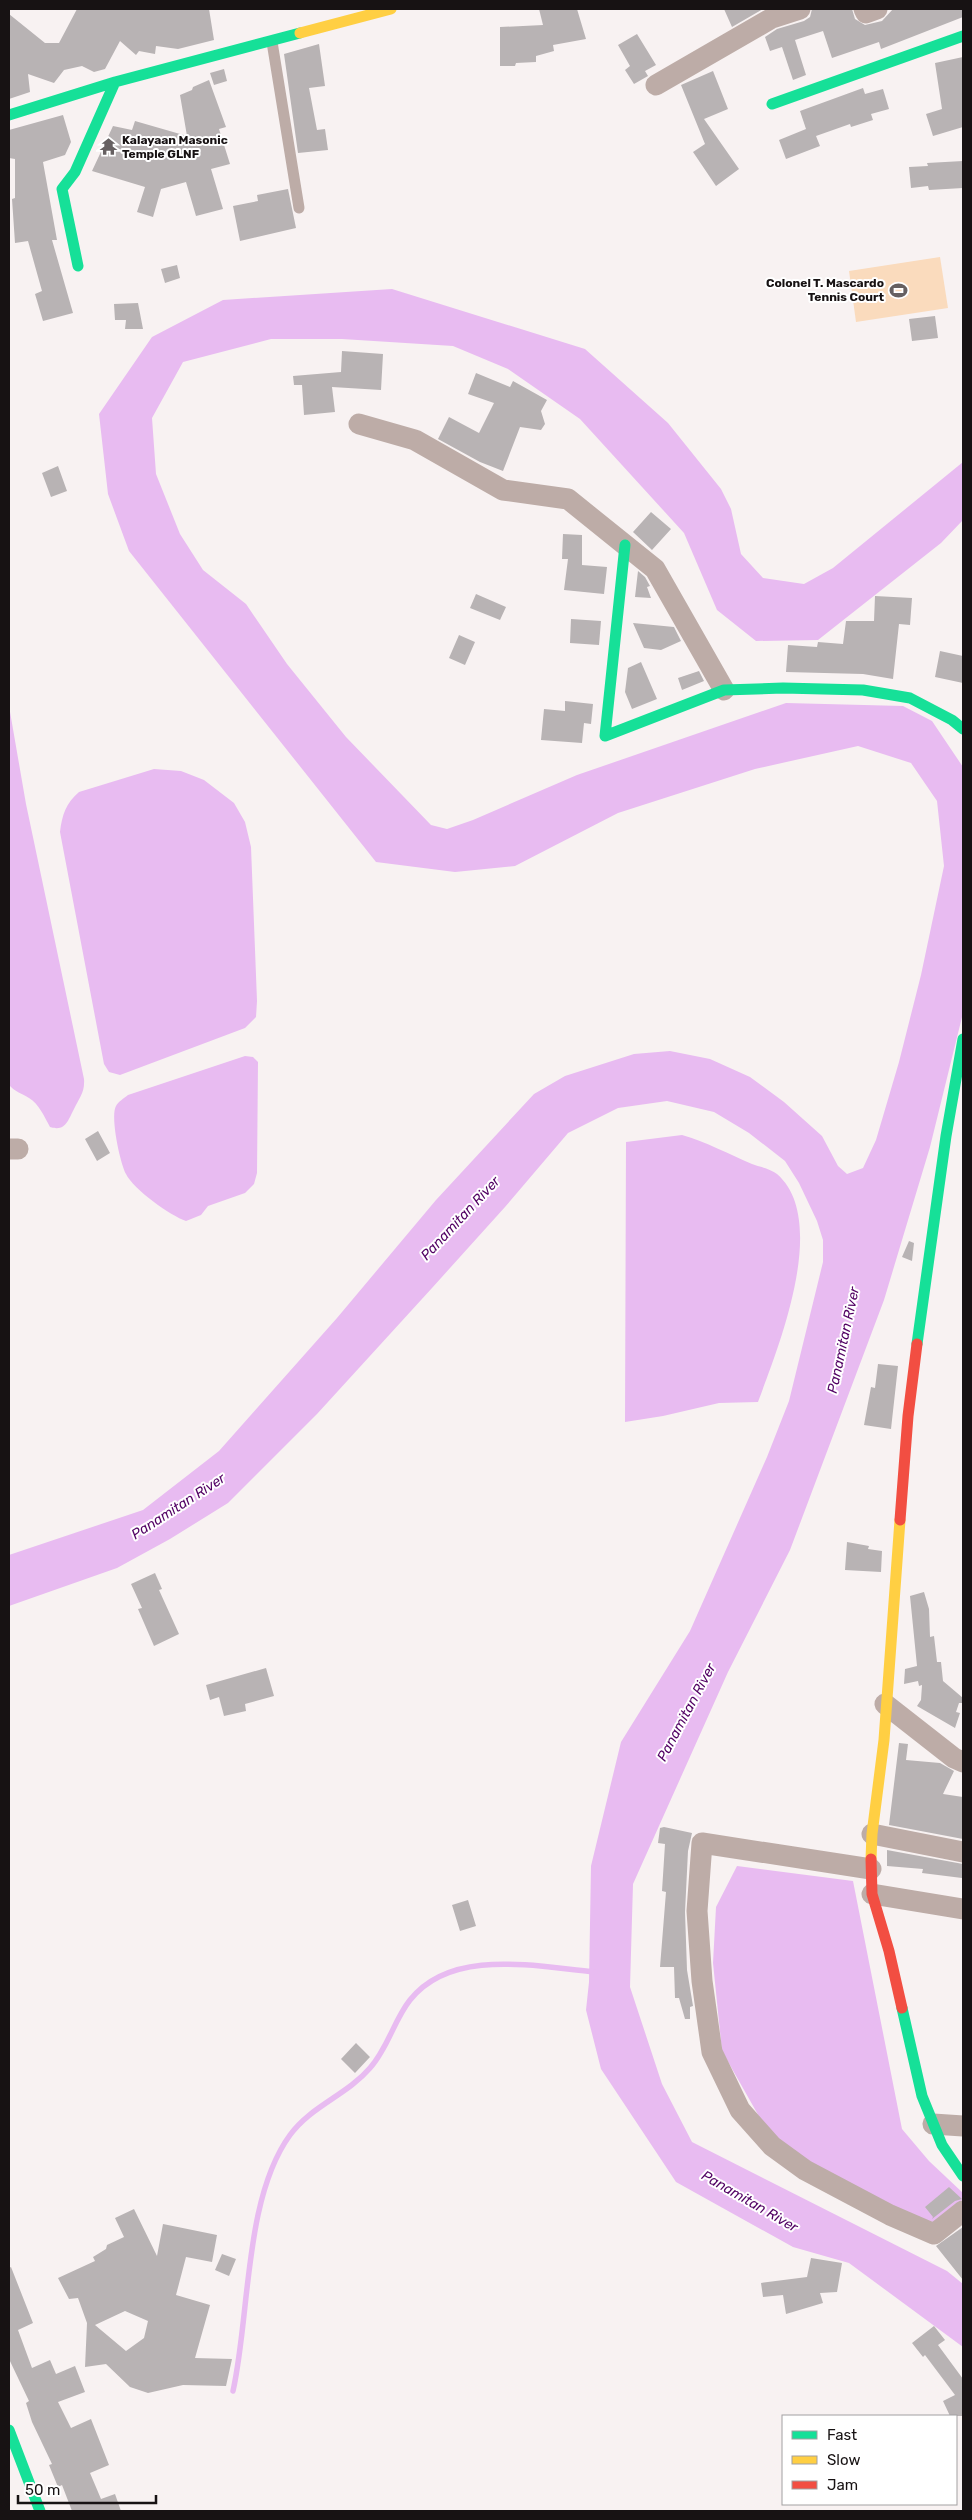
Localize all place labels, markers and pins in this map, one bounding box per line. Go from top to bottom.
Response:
place label: Kalayaan Masonic Temple GLNF [122,133,228,161]
temple icon: Kalayaan Masonic Temple GLNF [98,137,118,157]
place label: Colonel T. Mascardo Tennis Court [766,276,884,304]
sports icon: Colonel T. Mascardo Tennis Court [888,280,908,300]

